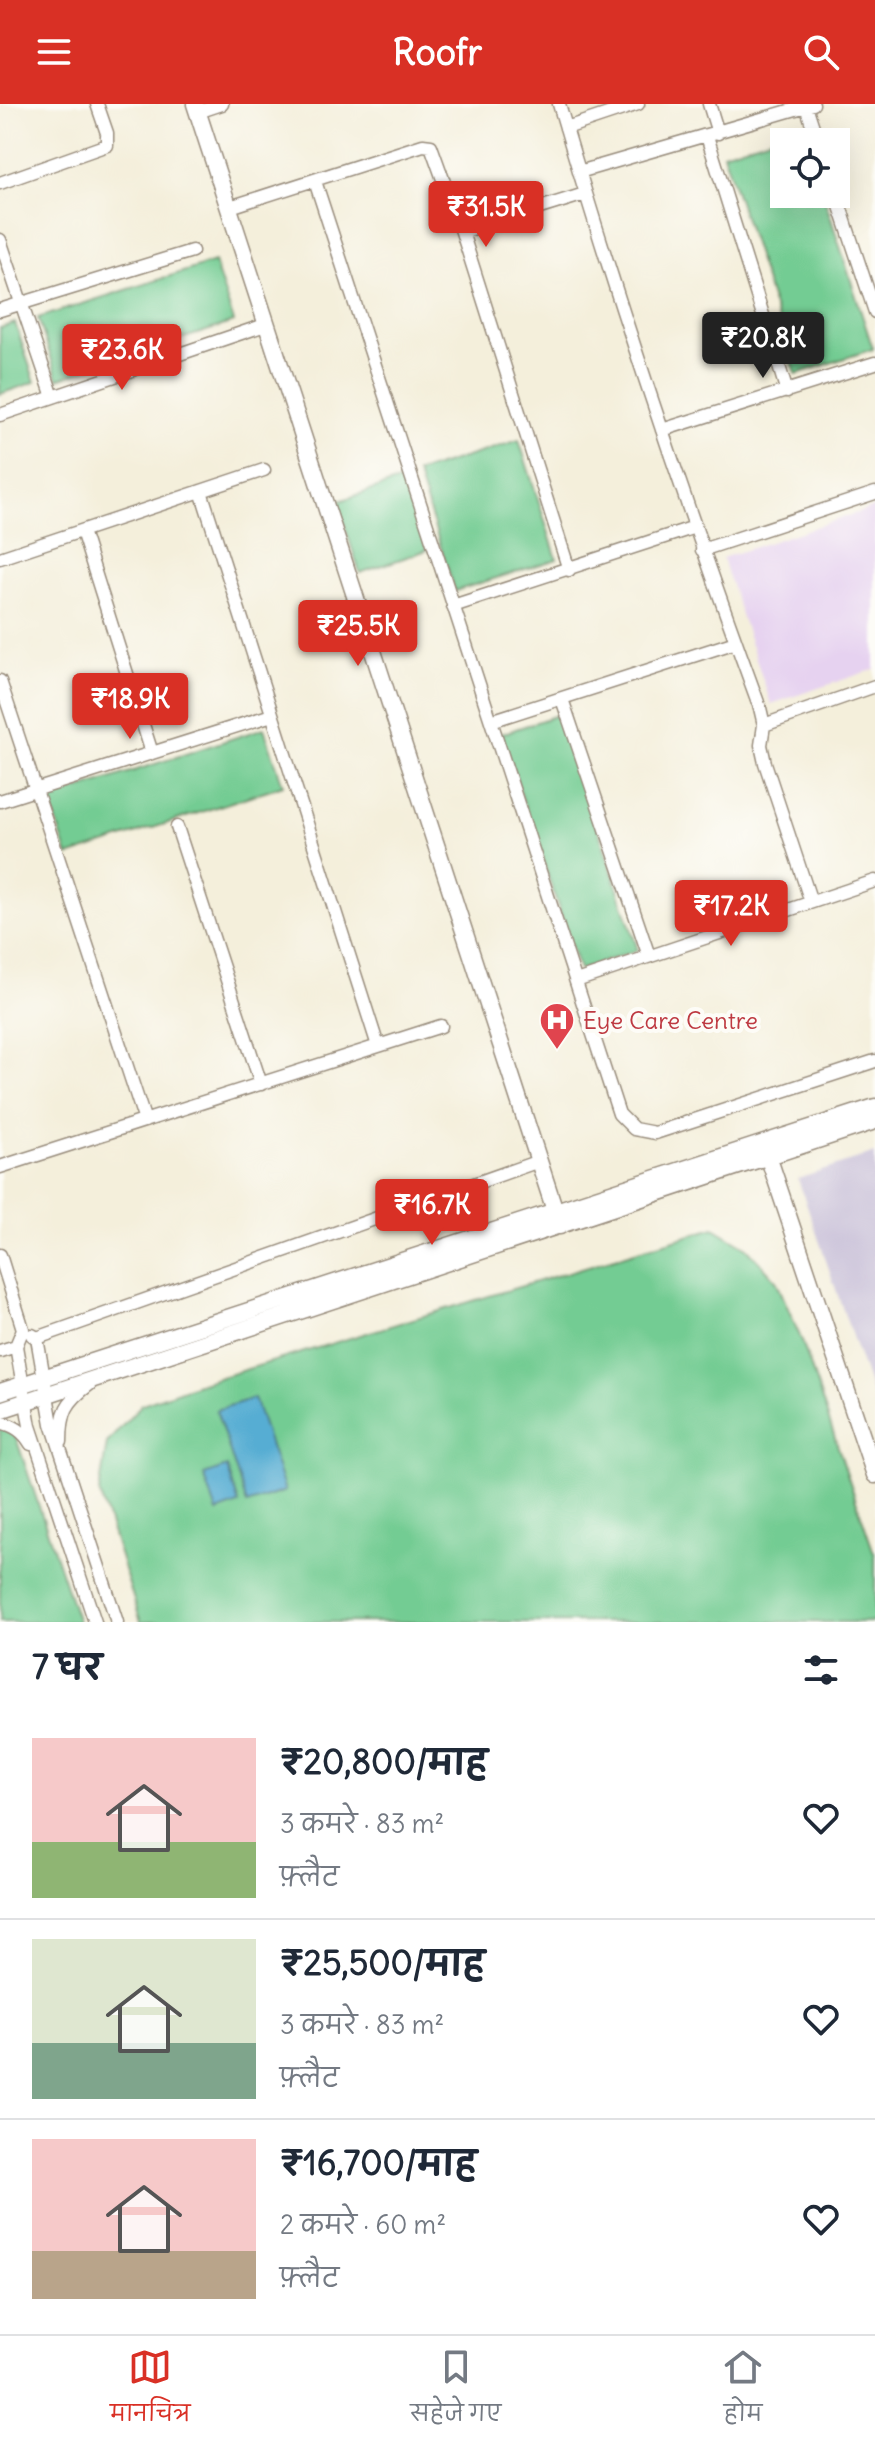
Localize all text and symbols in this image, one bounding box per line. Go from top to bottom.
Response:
icon: menu [32,30,76,74]
text: Roofr [393,30,482,75]
icon: search [799,30,843,74]
map controls [770,128,850,208]
button: locate [770,128,850,208]
pin: ₹31.5K [421,181,551,249]
text: ₹31.5K [446,190,526,223]
pin: ₹20.8K [698,312,828,380]
text: ₹20.8K [720,321,806,354]
pin: ₹23.6K [57,324,187,392]
text: ₹23.6K [80,333,164,366]
pin: ₹25.5K [293,600,423,668]
text: ₹25.5K [316,609,400,642]
pin: ₹18.9K [65,673,195,741]
text: ₹18.9K [90,682,170,715]
pin: ₹17.2K [666,880,796,948]
text: ₹17.2K [693,889,769,922]
hospital icon: Eye Care Centre [538,1001,576,1051]
place label: Eye Care Centre [583,1005,758,1035]
pin: ₹16.7K [367,1179,497,1247]
text: ₹16.7K [393,1188,471,1221]
text: 7 घर [32,1645,102,1688]
icon: filters [799,1648,843,1692]
text: ₹20,800/माह [280,1740,488,1783]
icon: home [96,1770,192,1866]
icon: heart [799,1796,843,1840]
text: 3 कमरे · 83 m² [280,1807,444,1840]
text: फ़्लैट [280,1860,339,1893]
text: ₹25,500/माह [280,1941,485,1984]
icon: home [96,1971,192,2067]
icon: heart [799,1997,843,2041]
text: 3 कमरे · 83 m² [280,2008,444,2041]
text: फ़्लैट [280,2061,339,2094]
text: ₹16,700/माह [280,2141,477,2184]
icon: home [96,2171,192,2267]
icon: heart [799,2197,843,2241]
text: 2 कमरे · 60 m² [280,2208,446,2241]
text: फ़्लैट [280,2261,339,2294]
tab: मानचित्र [110,2345,191,2438]
tab: सहेजे गए [410,2345,501,2438]
tab: होम [721,2345,765,2438]

